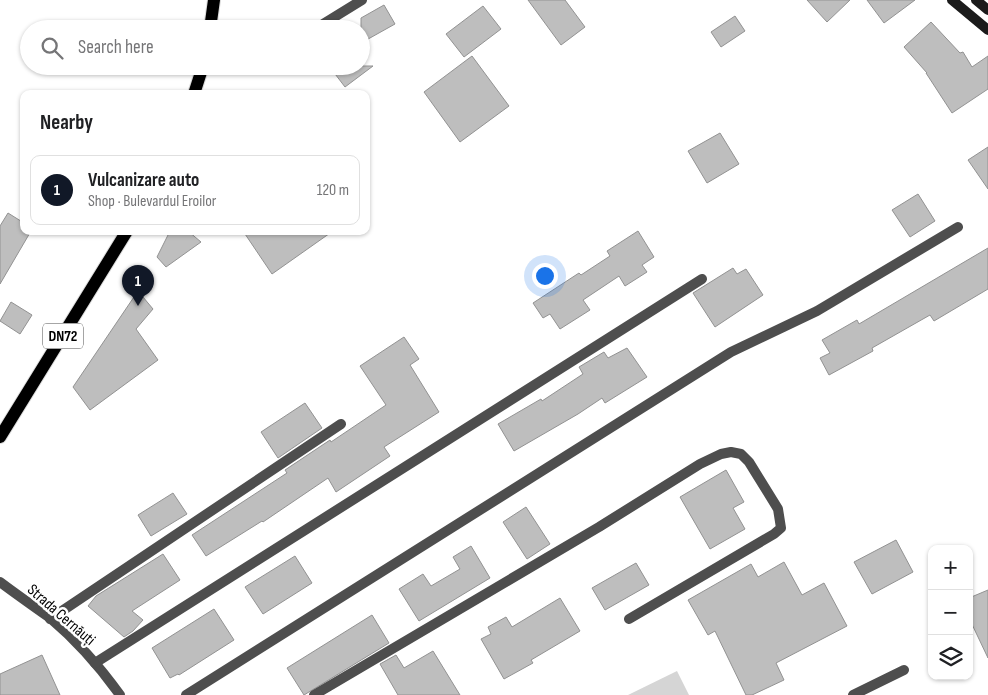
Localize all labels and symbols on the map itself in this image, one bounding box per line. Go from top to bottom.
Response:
your location [532,263,558,289]
pin: 1 [122,265,154,306]
road number: DN72 [43,324,83,348]
street label: Strada Cernăuți [23,580,99,650]

